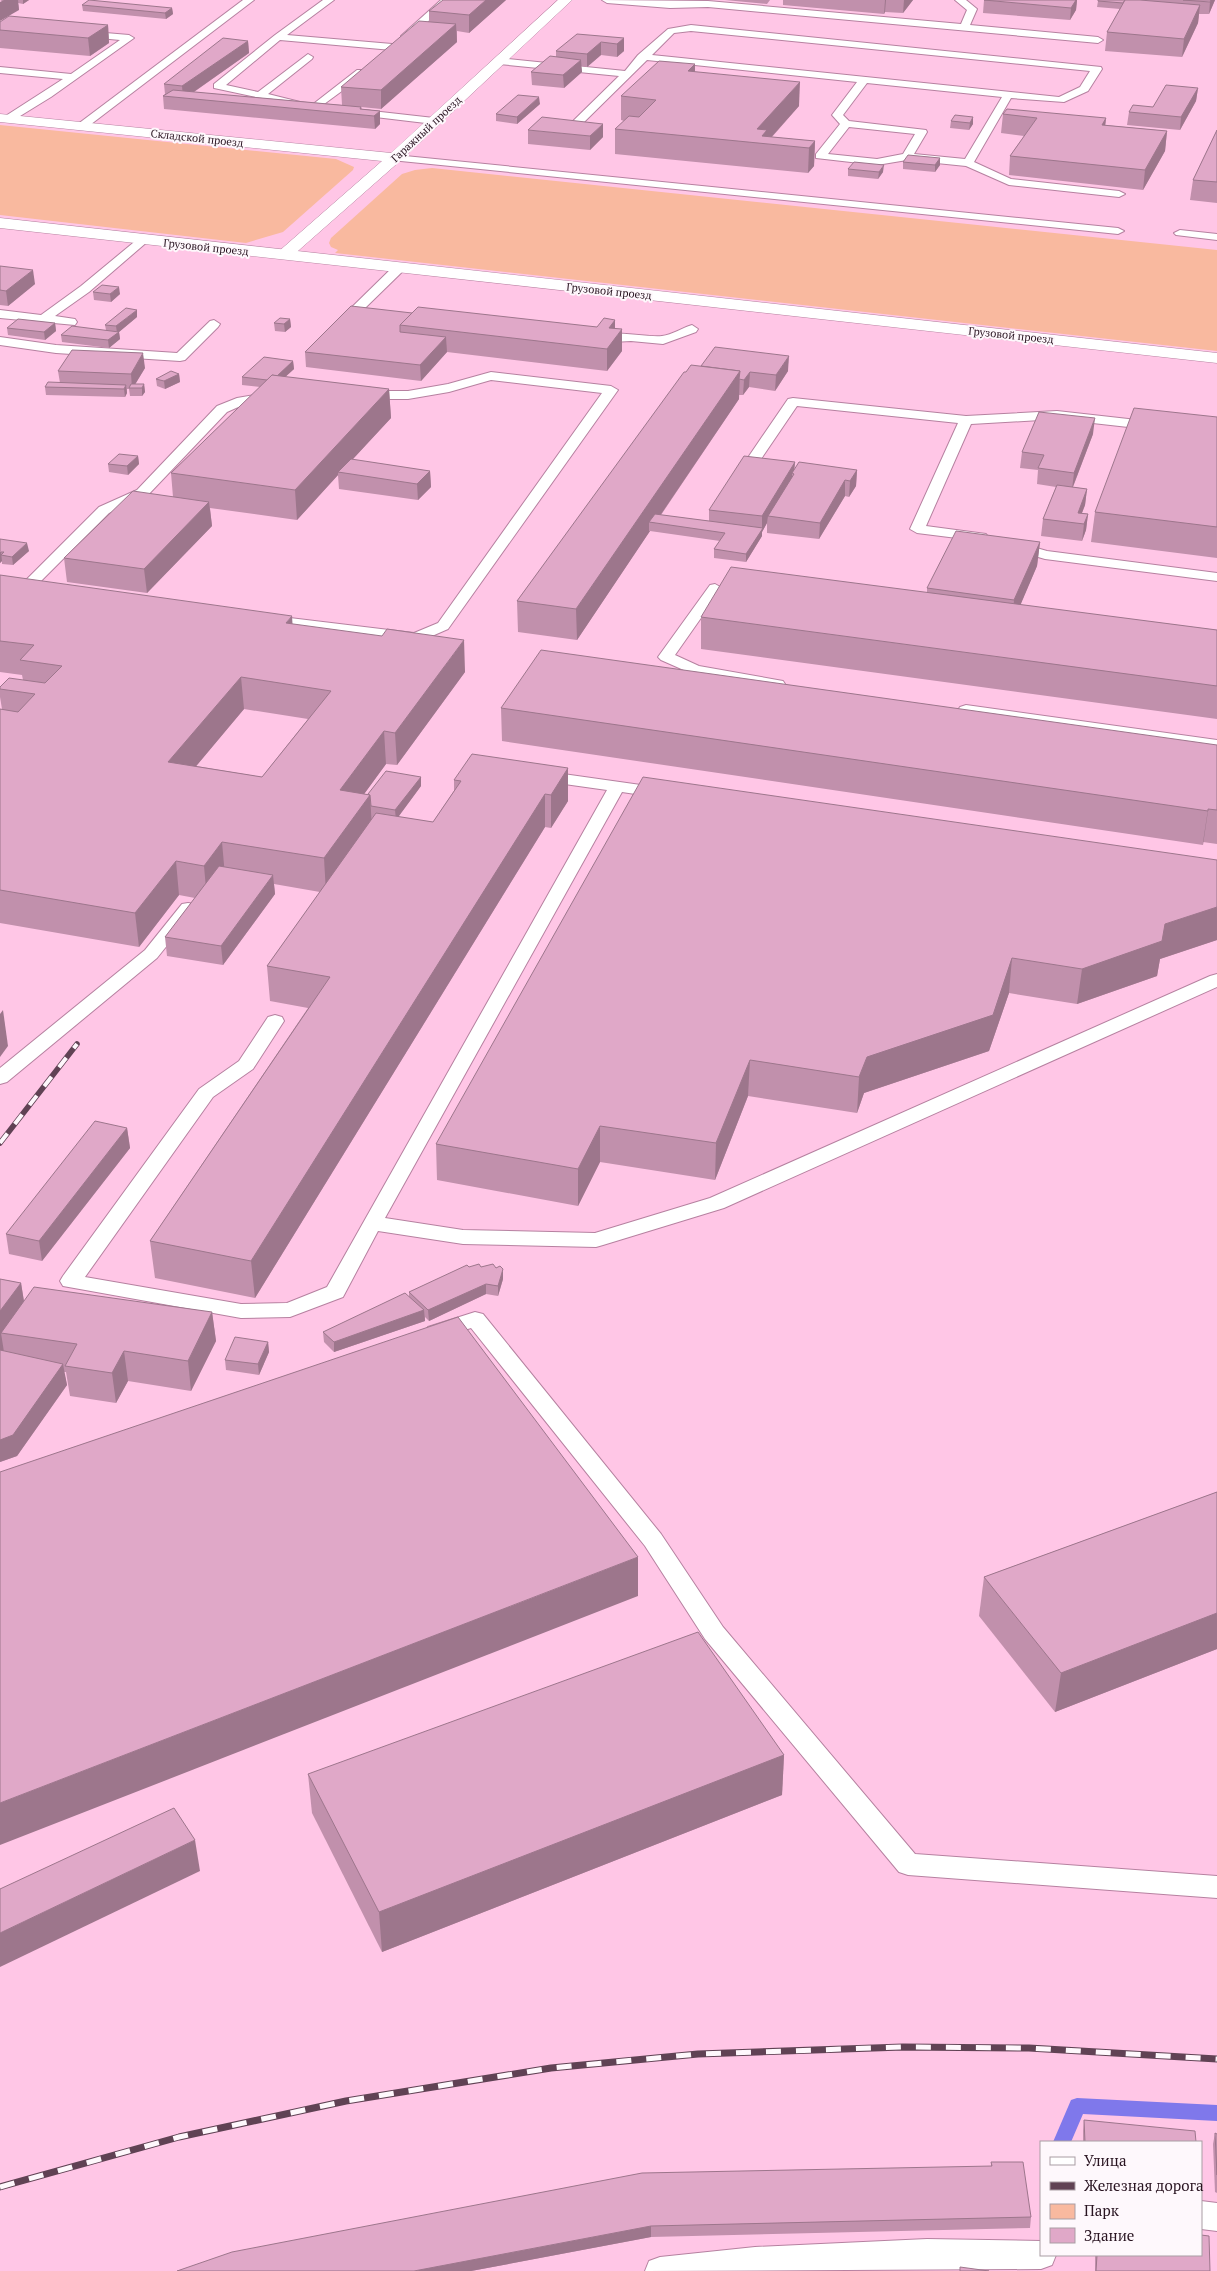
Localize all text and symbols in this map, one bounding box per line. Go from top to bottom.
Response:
street label: Гаражный проезд [388,93,464,165]
street label: Складской проезд [150,126,244,150]
street label: Грузовой проезд [163,236,249,258]
street label: Грузовой проезд [566,280,652,302]
street label: Грузовой проезд [968,324,1054,346]
legend [1040,2141,1202,2256]
text: Улица [1084,2150,1127,2170]
text: Железная дорога [1084,2175,1204,2195]
text: Парк [1084,2200,1120,2220]
text: Здание [1084,2225,1134,2245]

